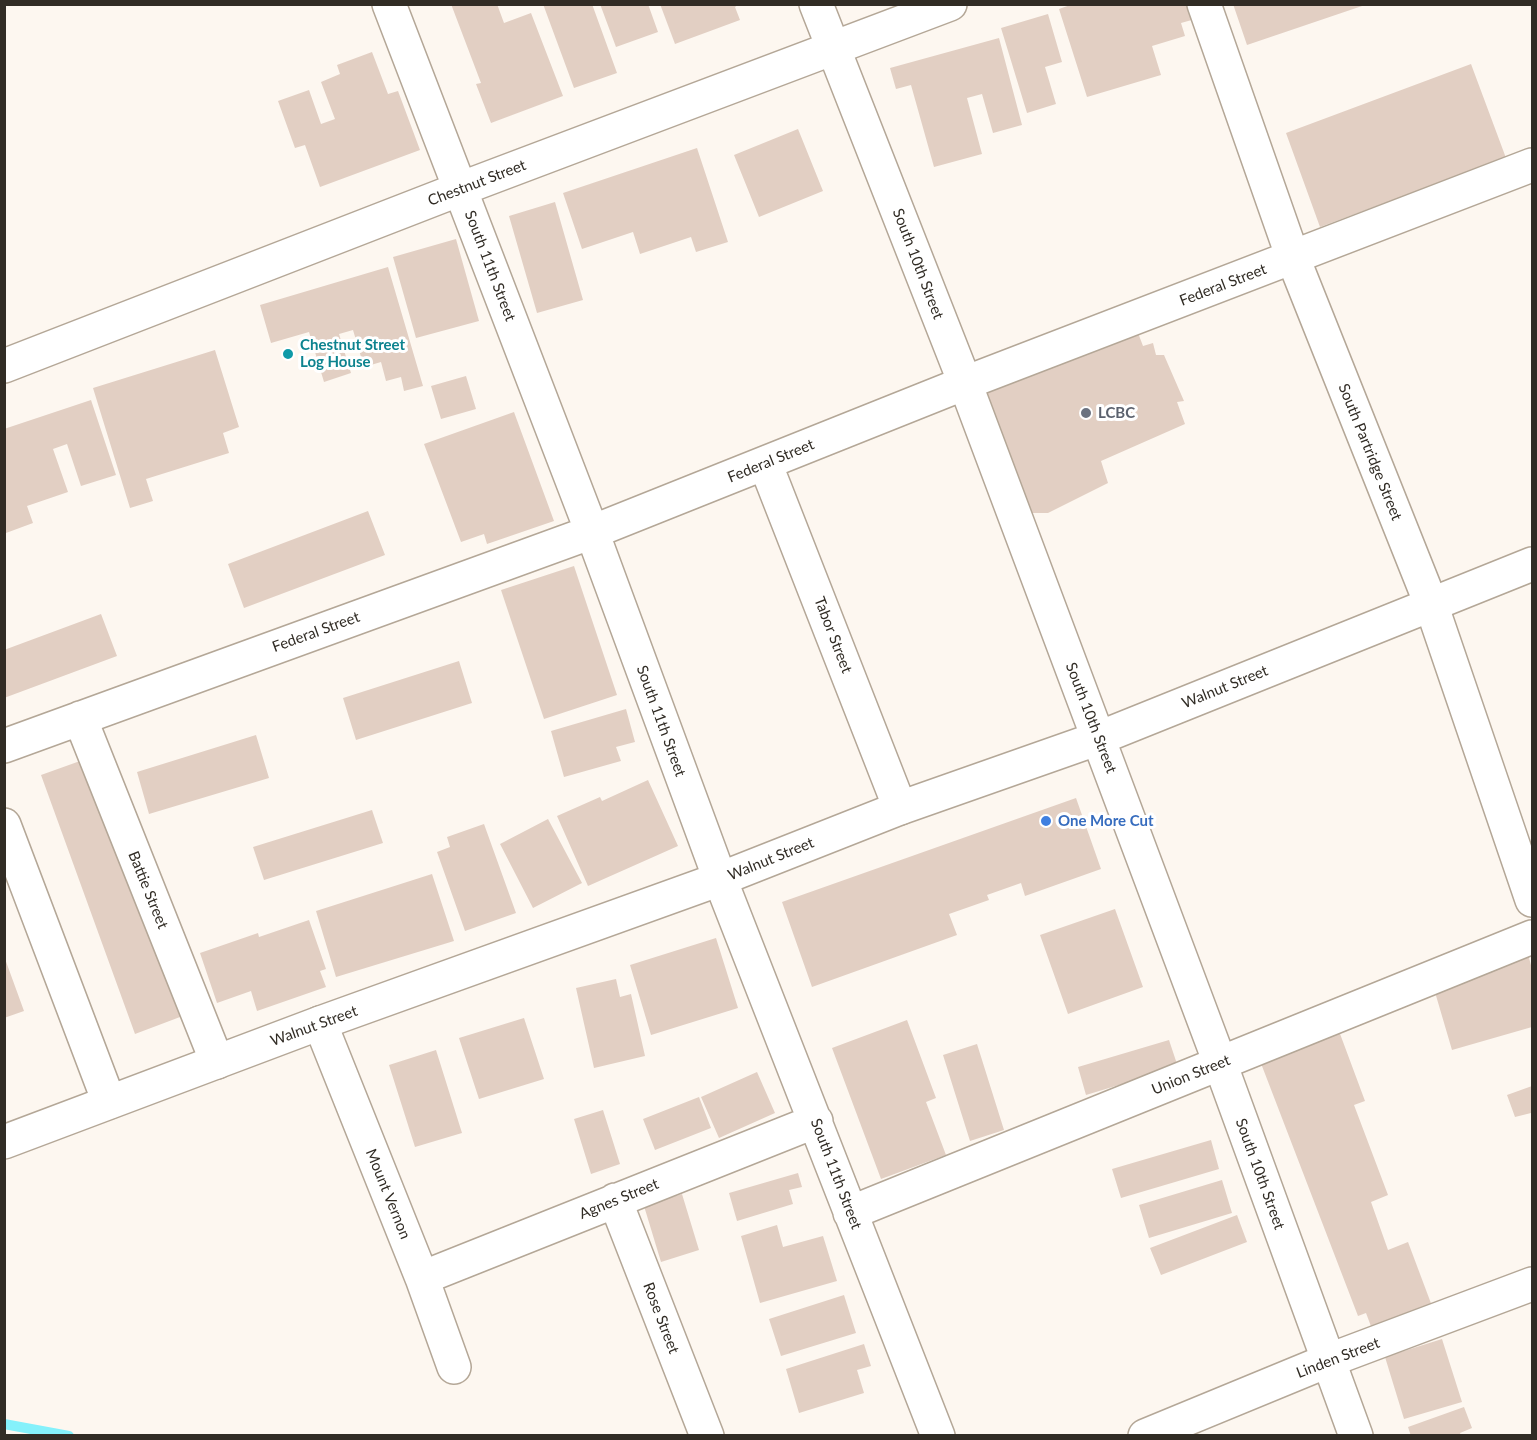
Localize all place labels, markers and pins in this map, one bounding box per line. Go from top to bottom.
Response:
place label: Chestnut Street Log House [300,336,405,371]
marker: Chestnut Street Log House [281,347,295,361]
place label: LCBC [1098,404,1135,422]
marker: LCBC [1079,406,1093,420]
place label: One More Cut [1058,812,1154,830]
marker: One More Cut [1039,814,1053,828]

